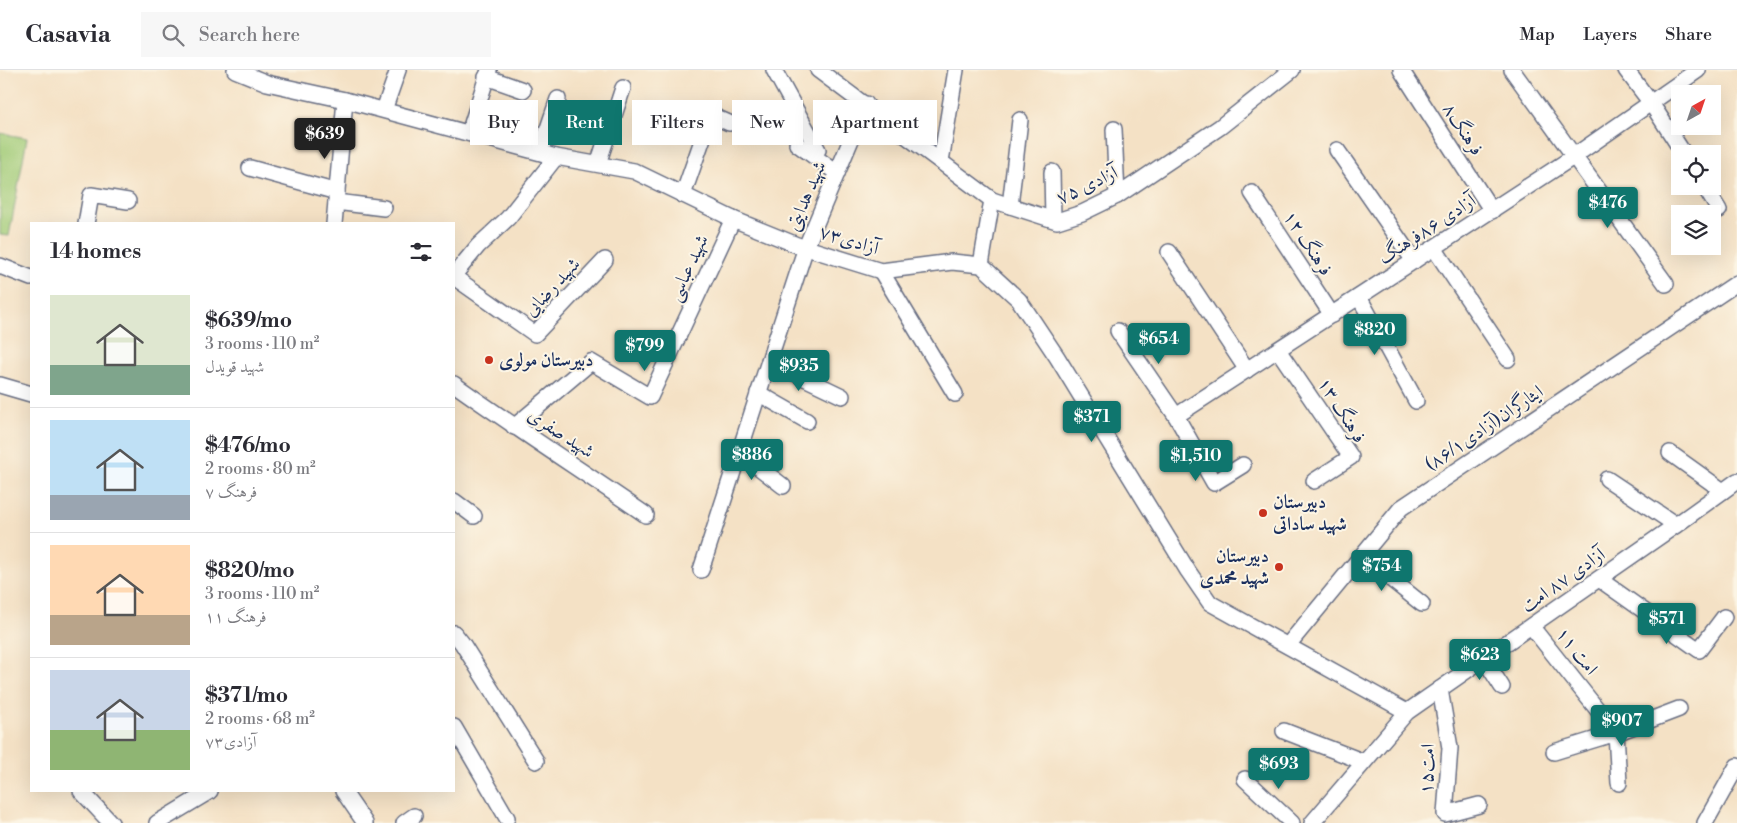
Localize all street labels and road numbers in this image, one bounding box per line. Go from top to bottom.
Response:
street label: فرهنگ۸ [1437,98,1490,160]
street label: شهید هدایتی [781,157,831,235]
street label: آزادی ۷۵ [1052,160,1123,210]
street label: آزادی ۸۶فرهنگ [1373,187,1482,270]
street label: فرهنگ ۱۲ [1278,205,1339,280]
street label: آزادی۷۳ [816,220,884,261]
street label: شهید عباسی [662,231,715,306]
street label: شهید رضایی [519,253,586,322]
street label: فرهنگ ۱۳ [1312,372,1372,447]
street label: ایثارگران(آزادی۸۶/۱) [1420,379,1548,477]
street label: شهید صفری [523,403,599,463]
street label: آزادی ۸۷ امت [1516,541,1611,618]
street label: امت ۱۱ [1551,622,1603,680]
street label: امت۱۵ [1414,743,1440,795]

